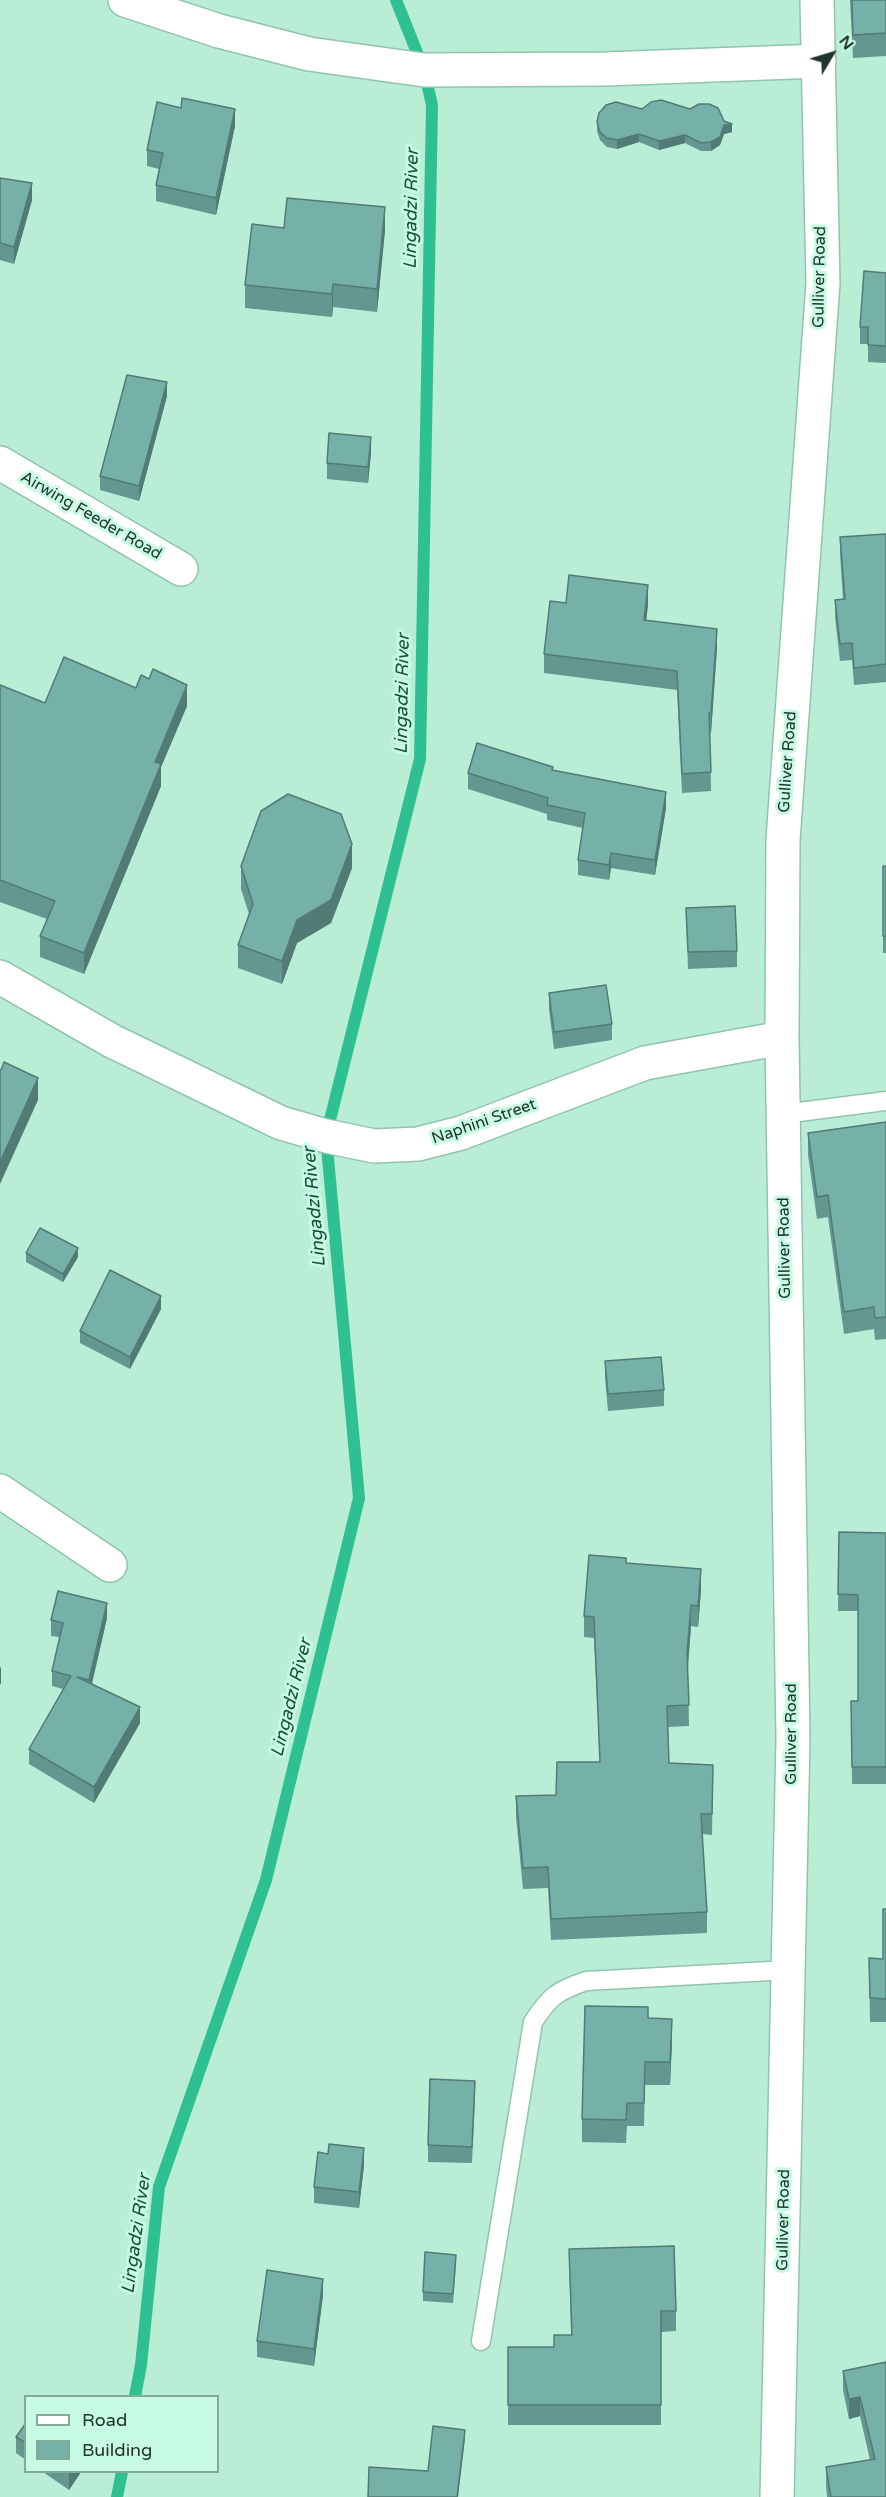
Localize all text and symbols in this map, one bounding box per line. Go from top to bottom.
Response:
north arrow [802,24,862,84]
text: N [834,32,858,54]
water label: Lingadzi River [400,149,424,269]
street label: Gulliver Road [810,226,830,328]
street label: Airwing Feeder Road [17,468,165,564]
water label: Lingadzi River [391,634,415,754]
street label: Gulliver Road [775,711,801,813]
street label: Naphini Street [429,1095,539,1149]
water label: Lingadzi River [299,1146,331,1268]
street label: Gulliver Road [775,1197,795,1299]
water label: Lingadzi River [267,1637,317,1759]
street label: Gulliver Road [782,1683,802,1785]
street label: Gulliver Road [774,2169,794,2271]
water label: Lingadzi River [118,2173,156,2295]
legend [24,2395,219,2473]
text: Road [82,2409,127,2431]
text: Building [82,2439,152,2461]

